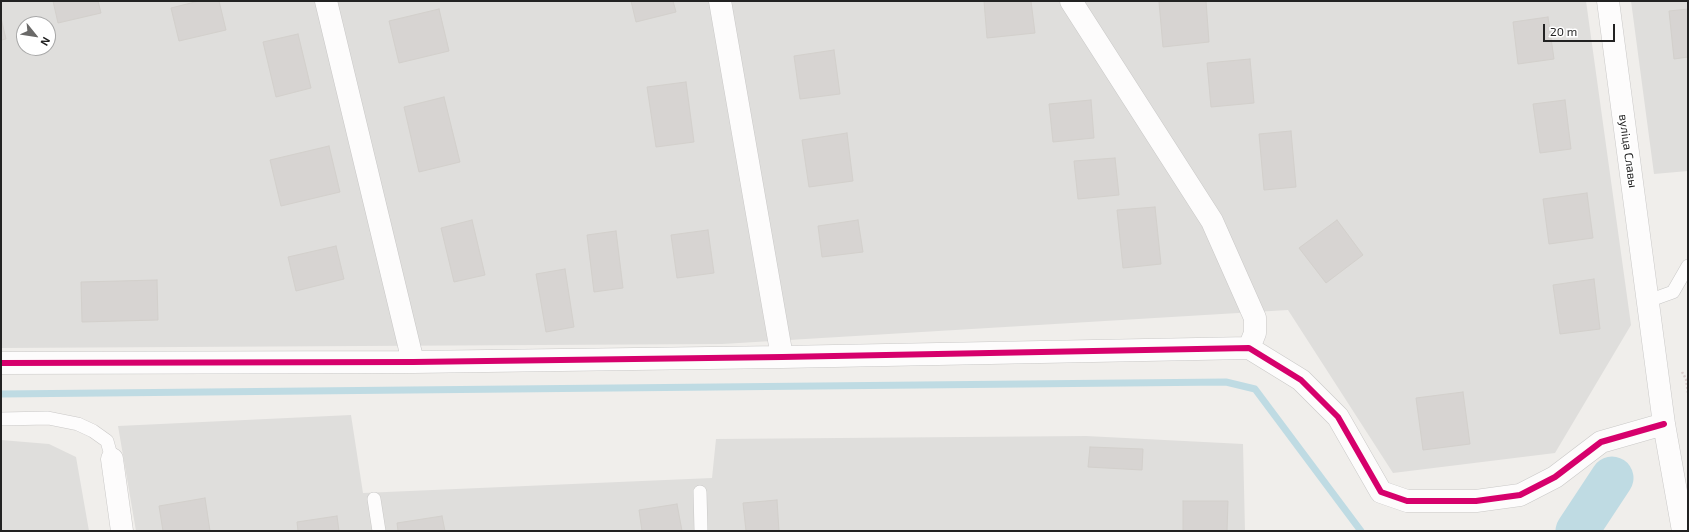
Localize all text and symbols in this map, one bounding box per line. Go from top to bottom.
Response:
north arrow [16,16,56,56]
scale bar [1545,16,1617,42]
text: 20 m [1550,24,1577,38]
text: N [38,35,54,48]
street label: вуліца Славы [1616,113,1640,189]

